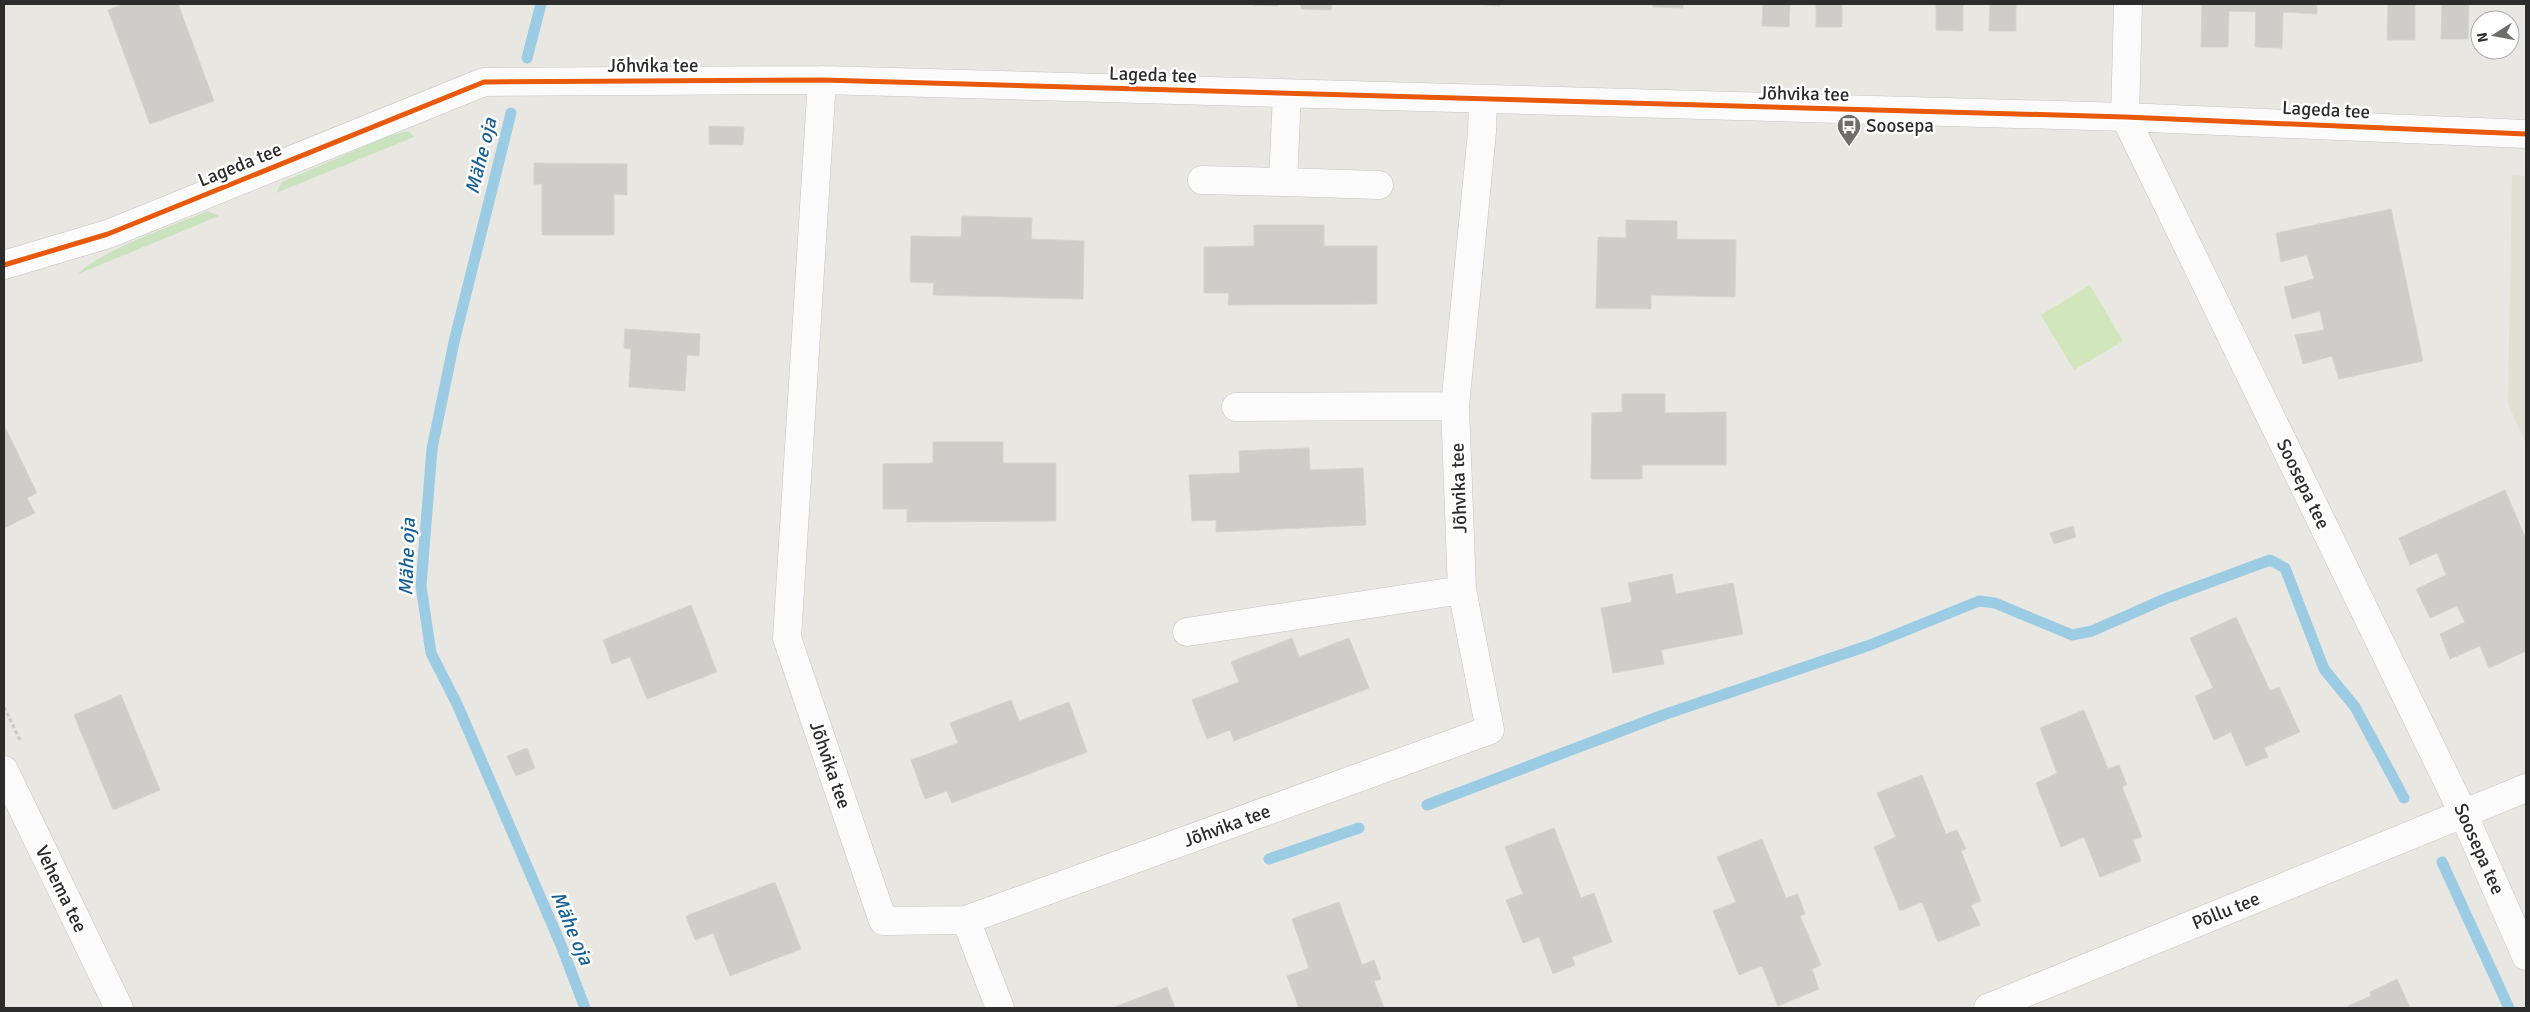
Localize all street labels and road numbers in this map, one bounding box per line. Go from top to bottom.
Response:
street label: Jõhvika tee [608,54,698,78]
street label: Lageda tee [1108,61,1198,89]
street label: Jõhvika tee [1758,81,1850,107]
street label: Lageda tee [2281,96,2371,124]
street label: Lageda tee [195,137,285,193]
street label: Soosepa tee [2271,435,2335,533]
street label: Jõhvika tee [1445,442,1473,534]
street label: Jõhvika tee [804,718,856,812]
street label: Jõhvika tee [1180,799,1274,853]
street label: Soosepa tee [2448,800,2510,898]
street label: Vehema tee [30,842,92,936]
street label: Põllu tee [2189,887,2263,935]

